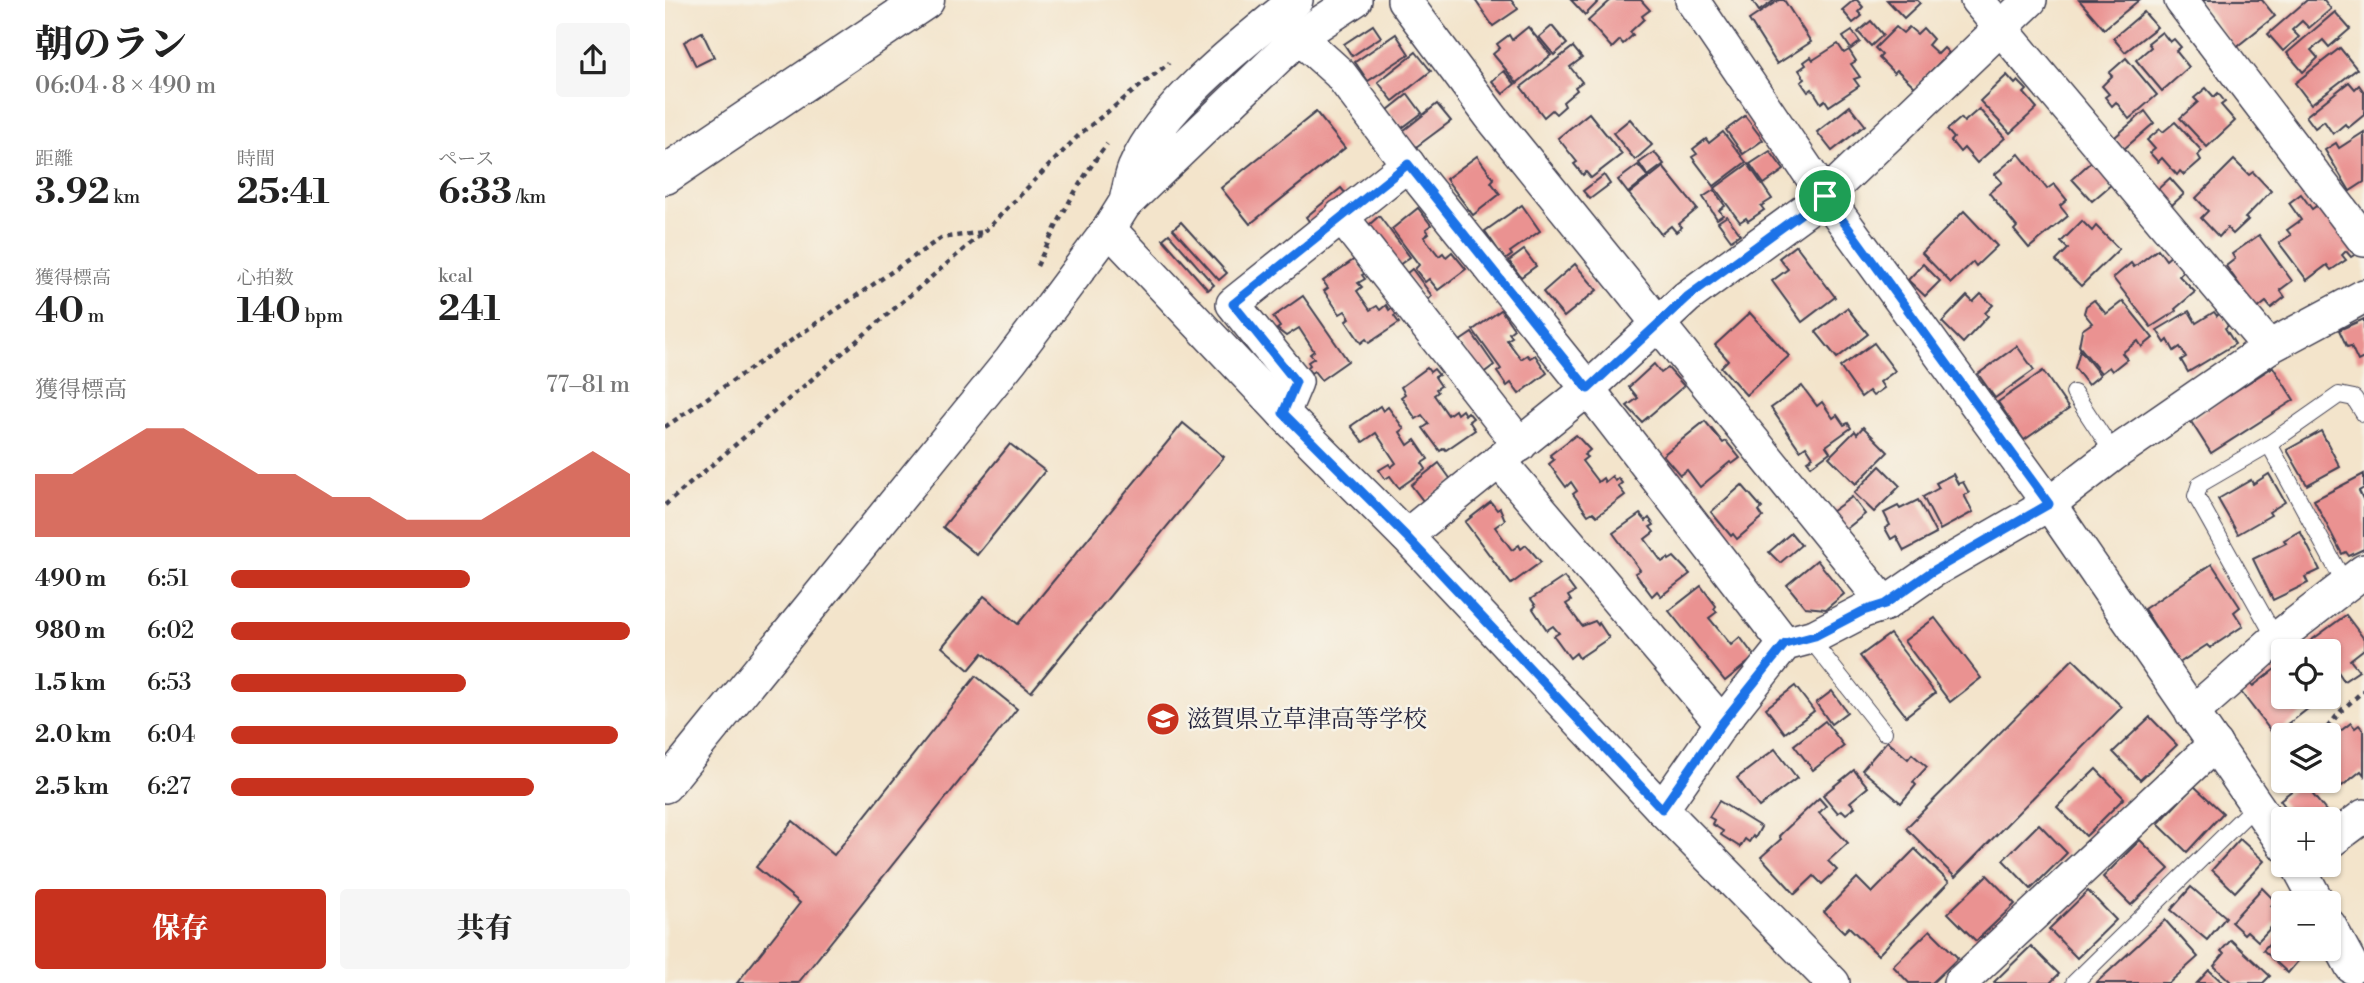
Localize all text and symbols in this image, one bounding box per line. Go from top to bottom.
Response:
text: 朝のラン [35,22,187,69]
button: share [556,23,630,97]
text: 06:04 · 8 × 490 m [35,72,216,100]
text: 距離 [35,147,73,171]
text: 時間 [237,147,275,171]
text: ペース [438,147,494,171]
pin [1795,166,1855,226]
text: 3.92 [35,171,110,214]
text: 25:41 [237,171,330,214]
text: 6:33 [438,171,512,214]
icon: arrive [1806,177,1844,215]
text: km [110,185,140,209]
text: /km [512,185,546,209]
text: kcal [438,264,473,288]
text: 獲得標高 [35,266,111,290]
text: 心拍数 [237,266,294,290]
text: 241 [438,288,500,331]
text: 40 [35,290,84,333]
text: 140 [237,290,301,333]
text: m [84,304,104,328]
text: bpm [301,304,343,328]
text: 77–81 m [546,371,630,399]
text: 獲得標高 [35,376,127,404]
text: 490 m [35,565,106,593]
text: 6:51 [147,565,189,593]
text: 980 m [35,617,105,645]
text: 6:02 [147,617,194,645]
map controls [2271,639,2341,961]
button: locate [2271,639,2341,709]
text: 1.5 km [35,669,106,697]
text: 6:53 [147,669,192,697]
school or university icon: 滋賀県立草津高等学校 [1144,700,1182,738]
place label: 滋賀県立草津高等学校 [1187,705,1427,735]
text: 2.0 km [35,721,111,749]
text: 6:04 [147,721,195,749]
button: layers [2271,723,2341,793]
text: 2.5 km [35,773,109,801]
text: 6:27 [147,773,191,801]
button: + [2271,807,2341,877]
button: 保存 [35,889,326,969]
button: 共有 [340,889,630,969]
button: − [2271,891,2341,961]

